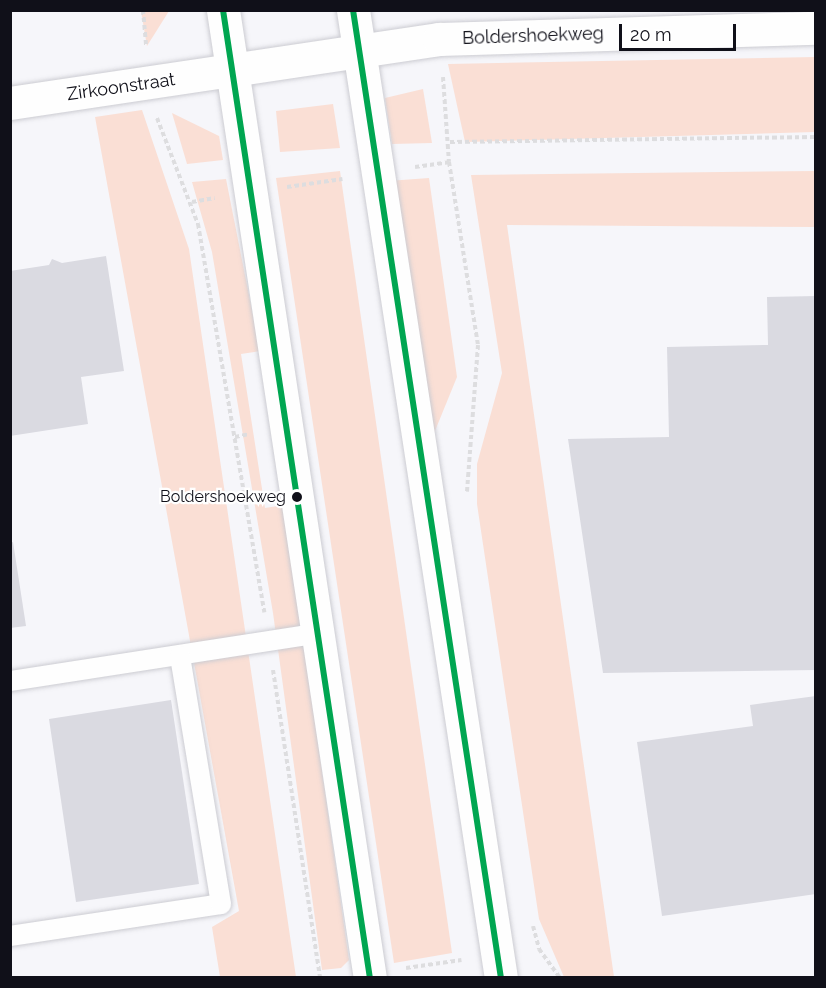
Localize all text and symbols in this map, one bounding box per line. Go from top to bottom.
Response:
scale bar [622,12,739,50]
street label: Boldershoekweg [462,23,604,49]
text: 20 m [630,24,672,45]
street label: Zirkoonstraat [65,69,177,105]
place label: Boldershoekweg [160,487,286,507]
marker: Boldershoekweg [291,491,303,503]

